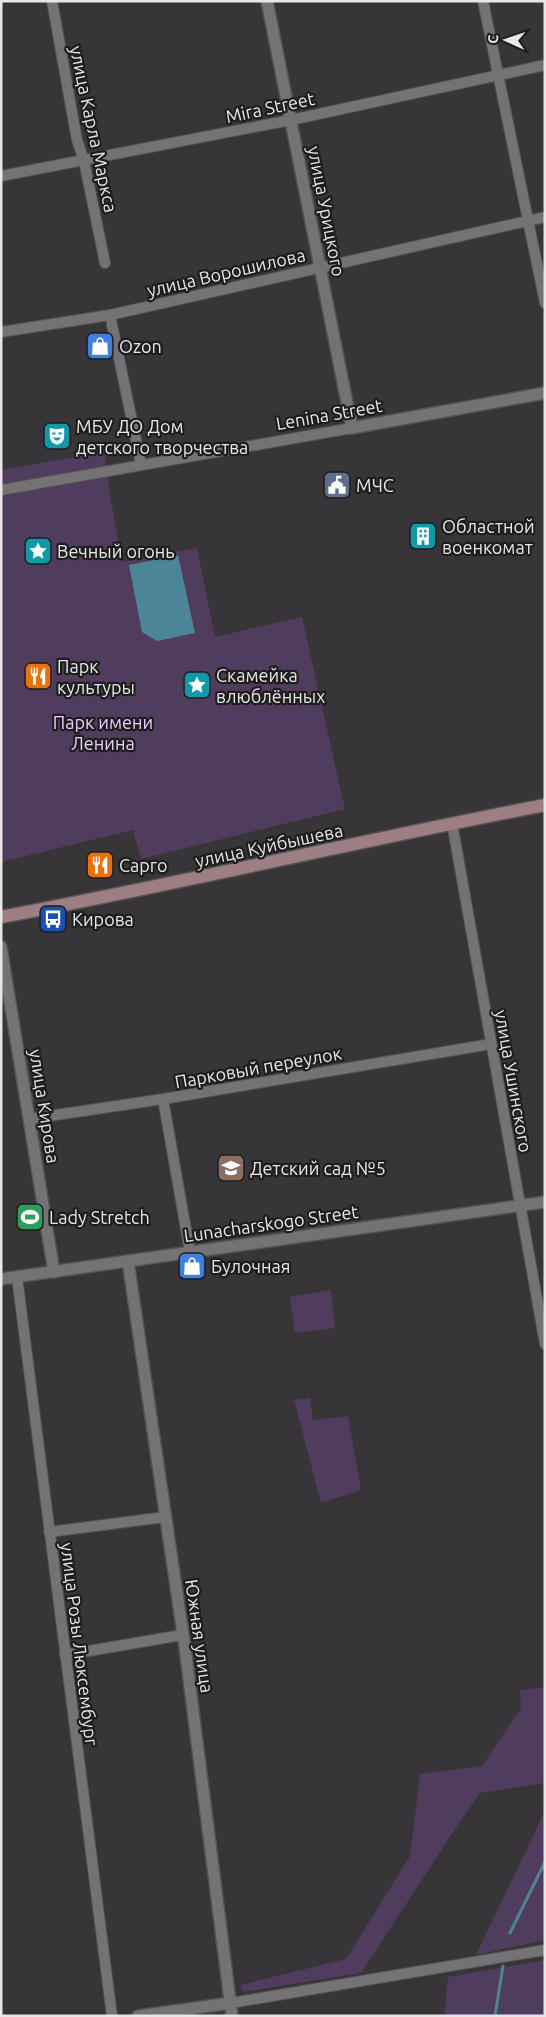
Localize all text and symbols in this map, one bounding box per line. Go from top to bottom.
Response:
north arrow [481,15,531,65]
text: С [485,34,501,44]
street label: улица Карла Маркса [67,44,121,214]
street label: Mira Street [224,88,316,126]
street label: улица Урицкого [305,144,349,278]
street label: улица Ворошилова [145,244,307,300]
shop icon: Ozon [85,331,115,361]
place label: Ozon [119,336,162,356]
street label: Lenina Street [274,395,384,433]
place label: МБУ ДО Дом детского творчества [76,416,248,457]
theatre icon: МБУ ДО Дом детского творчества [42,421,72,451]
public building icon: МЧС [322,470,352,500]
place label: МЧС [356,475,394,495]
place label: Областной военкомат [442,516,535,557]
building icon: Областной военкомат [408,521,438,551]
place icon: Вечный огонь [23,536,53,566]
place label: Вечный огонь [57,541,175,561]
place label: Парк культуры [57,656,135,697]
restaurant icon: Парк культуры [23,661,53,691]
place label: Скамейка влюблённых [216,665,325,706]
place icon: Скамейка влюблённых [182,670,212,700]
park label: Парк имени Ленина [53,712,153,753]
street label: улица Куйбышева [193,820,345,870]
restaurant icon: Сарго [85,850,115,880]
place label: Сарго [119,855,168,875]
bus stop icon: Кирова [38,904,68,934]
place label: Кирова [72,909,134,929]
street label: улица Ушинского [492,1008,536,1154]
street label: Парковый переулок [173,1042,343,1092]
street label: улица Кирова [26,1048,64,1164]
school or university icon: Детский сад №5 [216,1153,246,1183]
place label: Детский сад №5 [250,1158,386,1178]
street label: Lunacharskogo Street [182,1201,360,1245]
sports icon: Lady Stretch [15,1202,45,1232]
place label: Lady Stretch [49,1207,150,1227]
shop icon: Булочная [177,1251,207,1281]
place label: Булочная [211,1256,290,1276]
street label: улица Розы Люксембург [58,1541,102,1747]
street label: Южная улица [182,1578,218,1694]

